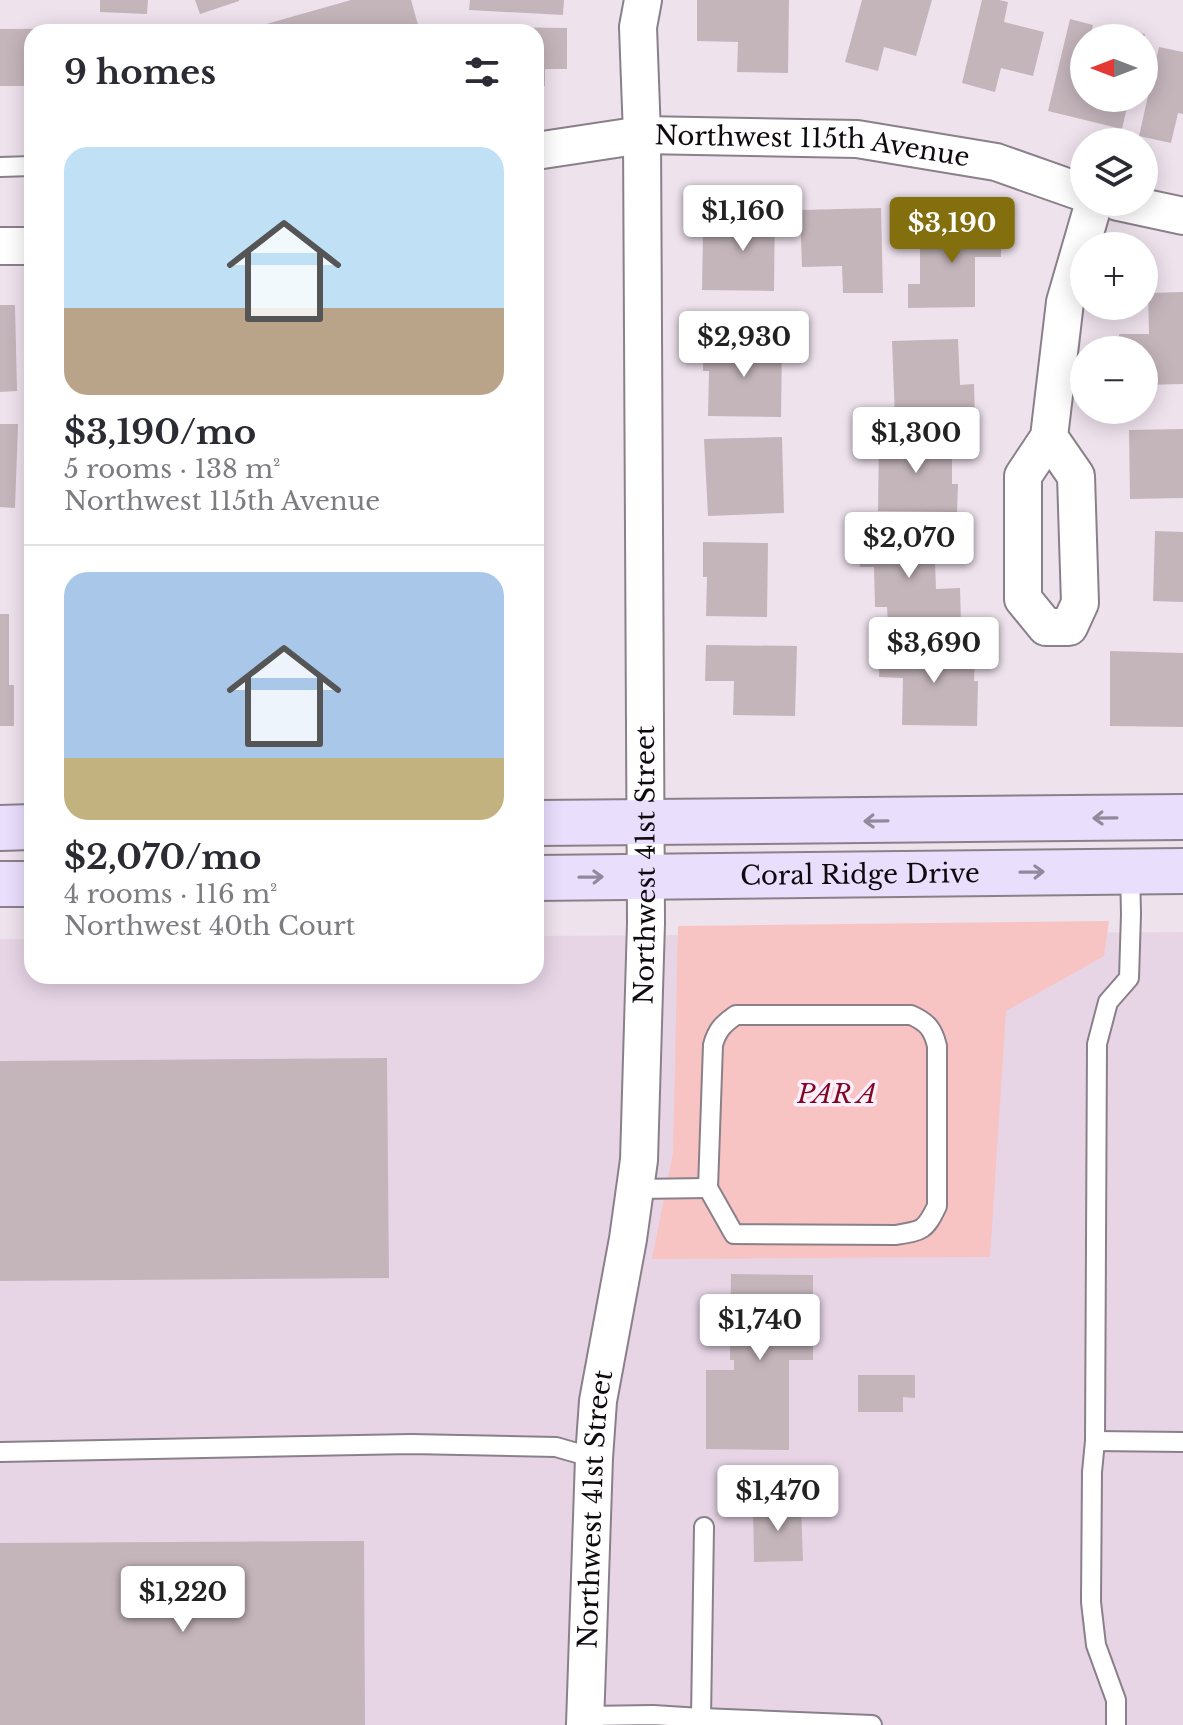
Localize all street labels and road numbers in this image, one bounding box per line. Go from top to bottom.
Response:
street label: Northwest 115th Avenue [654,119,972,173]
street label: Northwest 41st Street [628,725,662,1005]
street label: Coral Ridge Drive [740,857,980,892]
street label: Northwest 41st Street [572,1367,619,1649]

